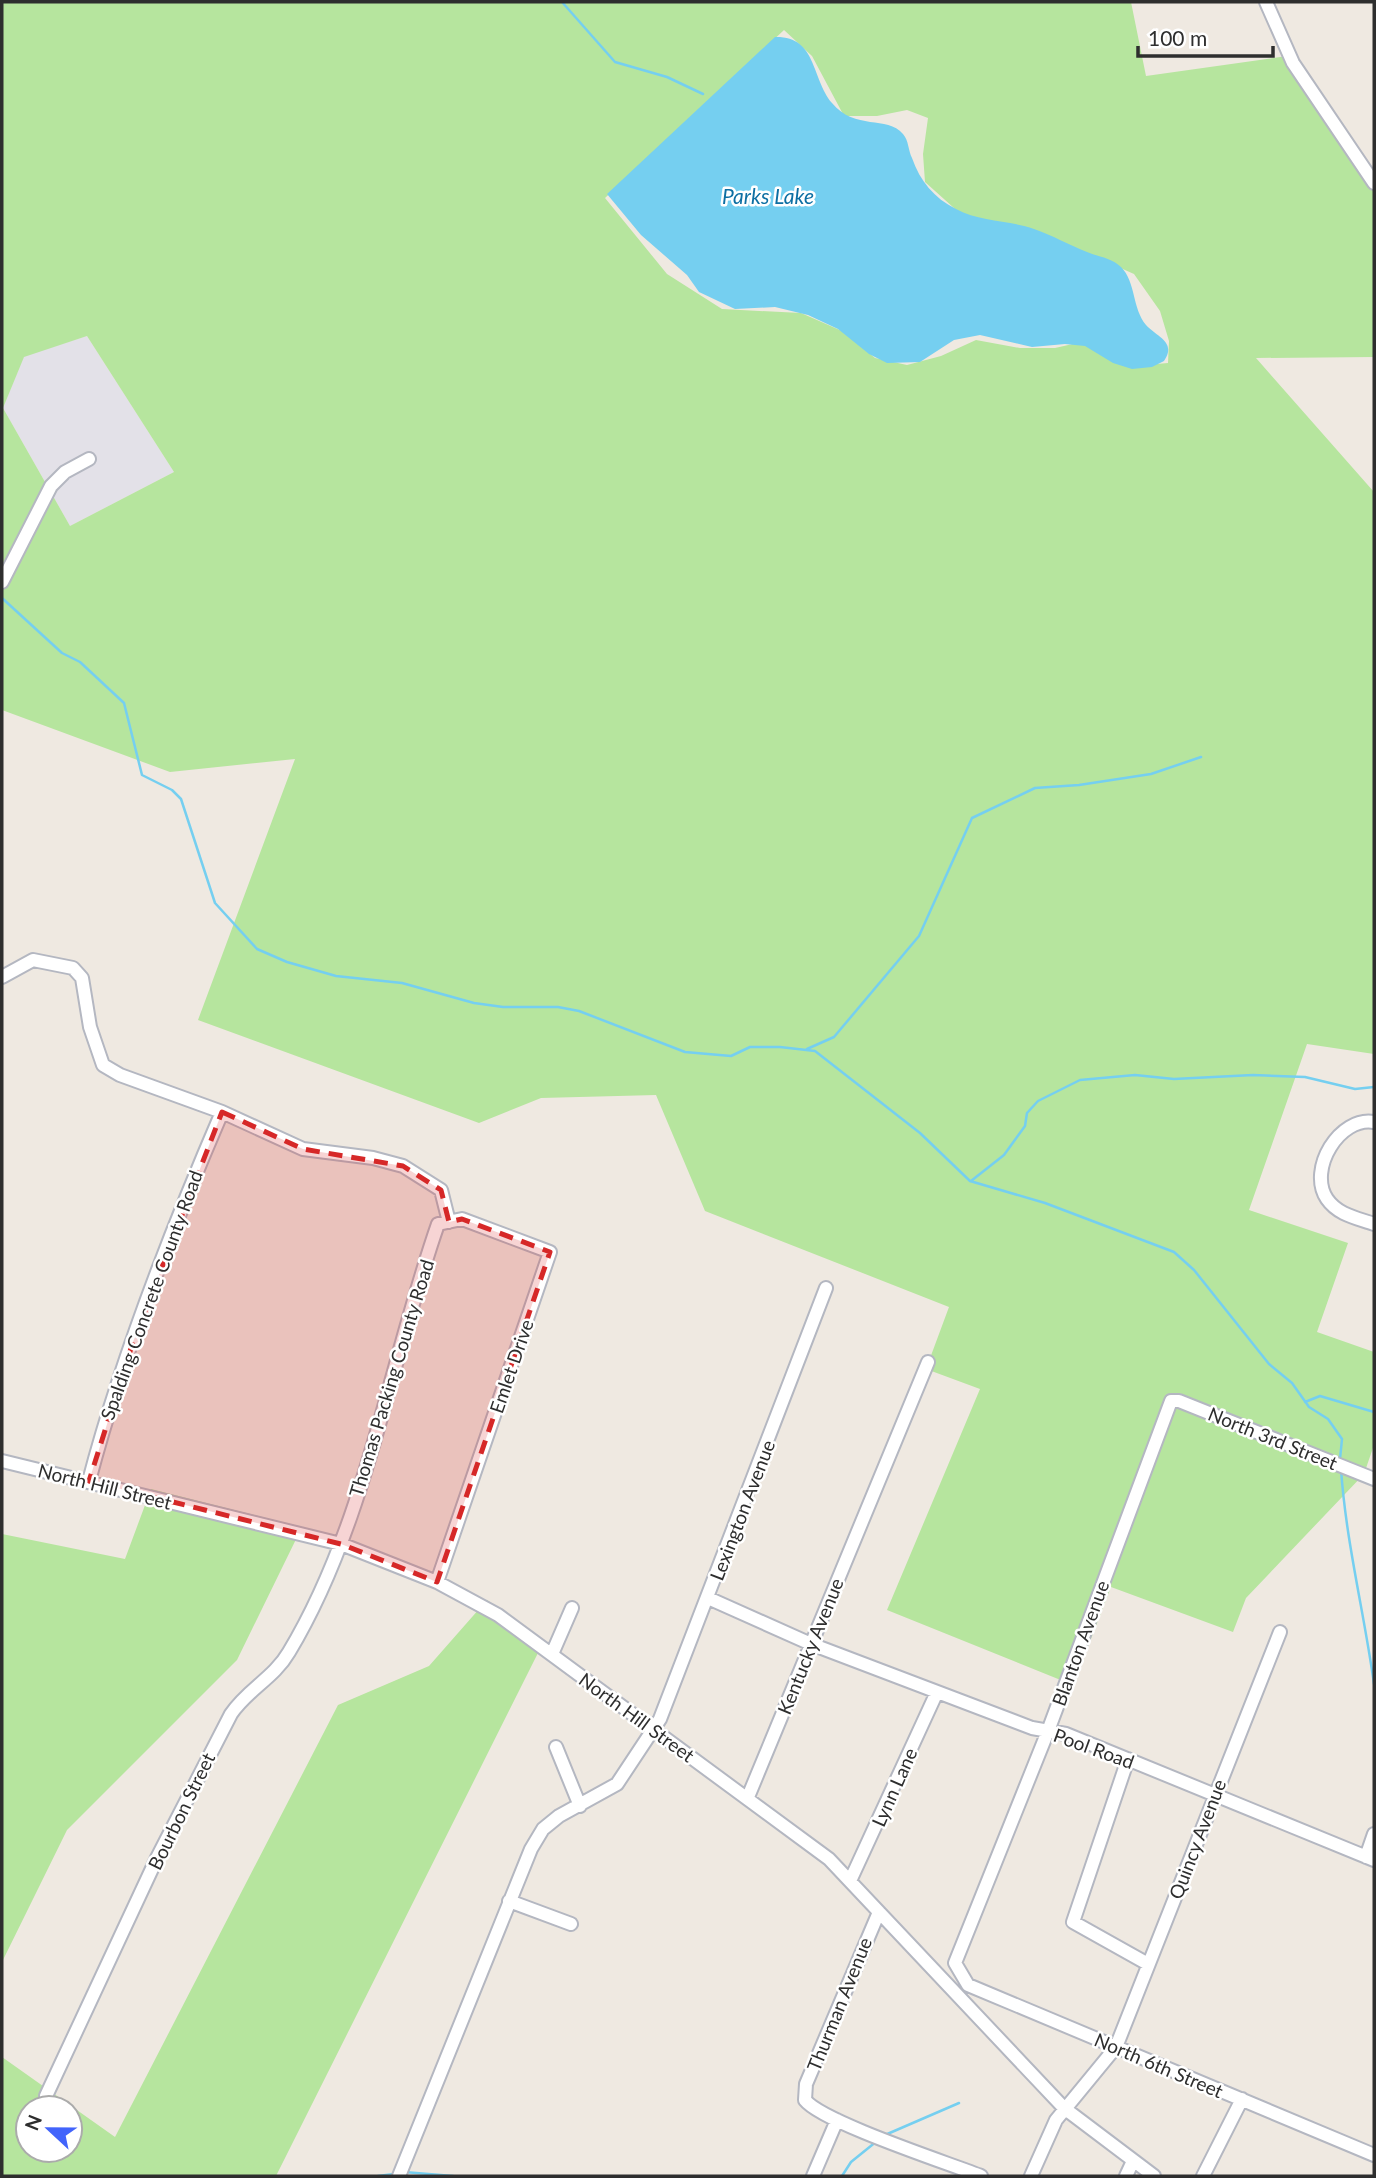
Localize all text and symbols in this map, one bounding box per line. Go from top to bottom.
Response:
scale bar [1138,14,1273,58]
text: 100 m [1148,25,1207,50]
water label: Parks Lake [722,183,814,208]
street label: Spalding Concrete County Road [95,1167,207,1423]
street label: Thomas Packing County Road [344,1256,438,1500]
street label: Emlet Drive [484,1316,538,1416]
street label: North 3rd Street [1205,1402,1341,1474]
street label: Lexington Avenue [705,1436,779,1584]
street label: North Hill Street [36,1458,174,1514]
street label: Kentucky Avenue [772,1574,848,1718]
street label: Blanton Avenue [1047,1577,1113,1709]
street label: North Hill Street [575,1667,699,1767]
street label: Pool Road [1051,1723,1137,1773]
street label: Lynn Lane [866,1744,922,1830]
street label: Bourbon Street [143,1749,219,1873]
street label: Quincy Avenue [1164,1776,1230,1902]
street label: Thurman Avenue [802,1934,876,2074]
street label: North 6th Street [1091,2028,1227,2103]
north arrow [14,2094,84,2164]
text: N [19,2111,46,2134]

